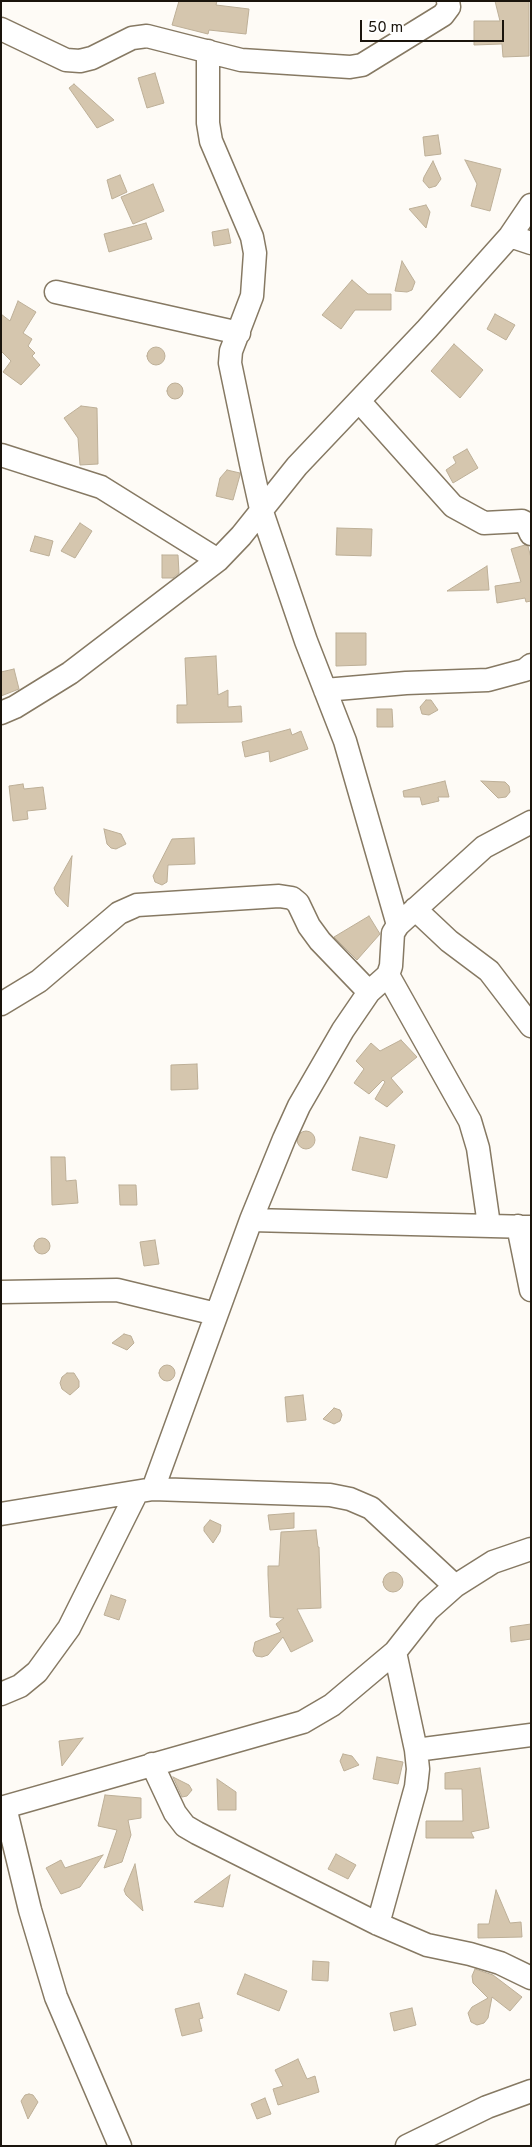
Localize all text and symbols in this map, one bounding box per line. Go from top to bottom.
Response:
scale bar [362,10,506,42]
text: 50 m [368,19,403,38]

